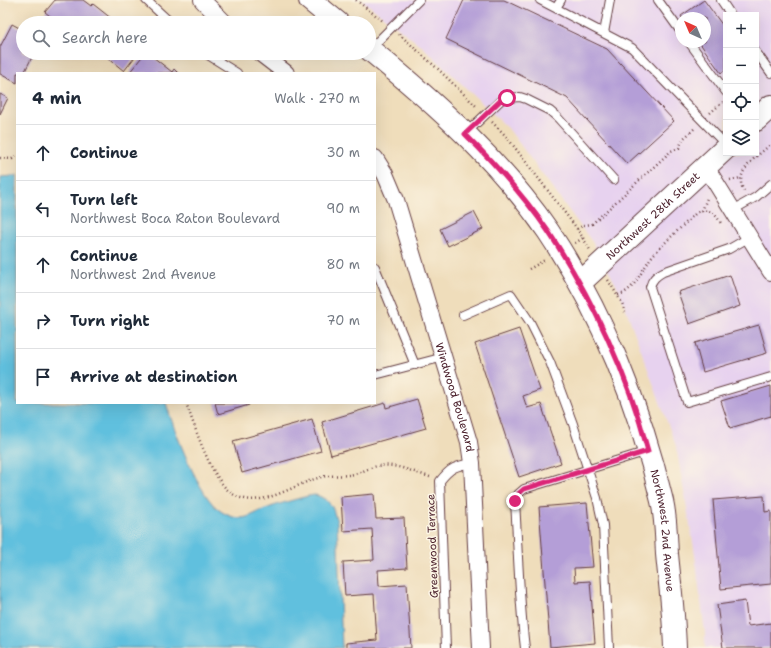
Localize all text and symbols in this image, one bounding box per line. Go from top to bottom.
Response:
north arrow [675,12,711,48]
map controls [723,12,759,156]
button: + [723,12,759,48]
search box [16,16,376,60]
icon: search [30,27,52,49]
text: Search here [62,28,148,48]
button: − [723,48,759,84]
button: locate [723,84,759,120]
text: 4 min [32,87,82,109]
route start [498,89,516,107]
text: Walk · 270 m [274,90,360,107]
button: layers [723,120,759,156]
icon: ahead [32,142,54,164]
text: Continue [70,143,138,163]
text: 30 m [326,144,360,161]
street label: Northwest 28th Street [603,169,703,263]
text: Turn left [70,190,138,210]
icon: left [32,198,54,220]
text: 90 m [326,200,360,217]
text: Northwest Boca Raton Boulevard [70,210,280,227]
text: Continue [70,246,138,266]
icon: ahead [32,254,54,276]
text: 80 m [326,256,360,273]
text: Northwest 2nd Avenue [70,266,216,283]
icon: right [32,310,54,332]
text: Turn right [70,311,150,331]
text: 70 m [326,312,360,329]
street label: Windwood Boulevard [431,341,477,453]
icon: arrive [32,366,54,388]
text: Arrive at destination [70,367,238,387]
street label: Northwest 2nd Avenue [646,468,678,593]
route end [506,492,524,510]
street label: Greenwood Terrace [423,494,442,598]

